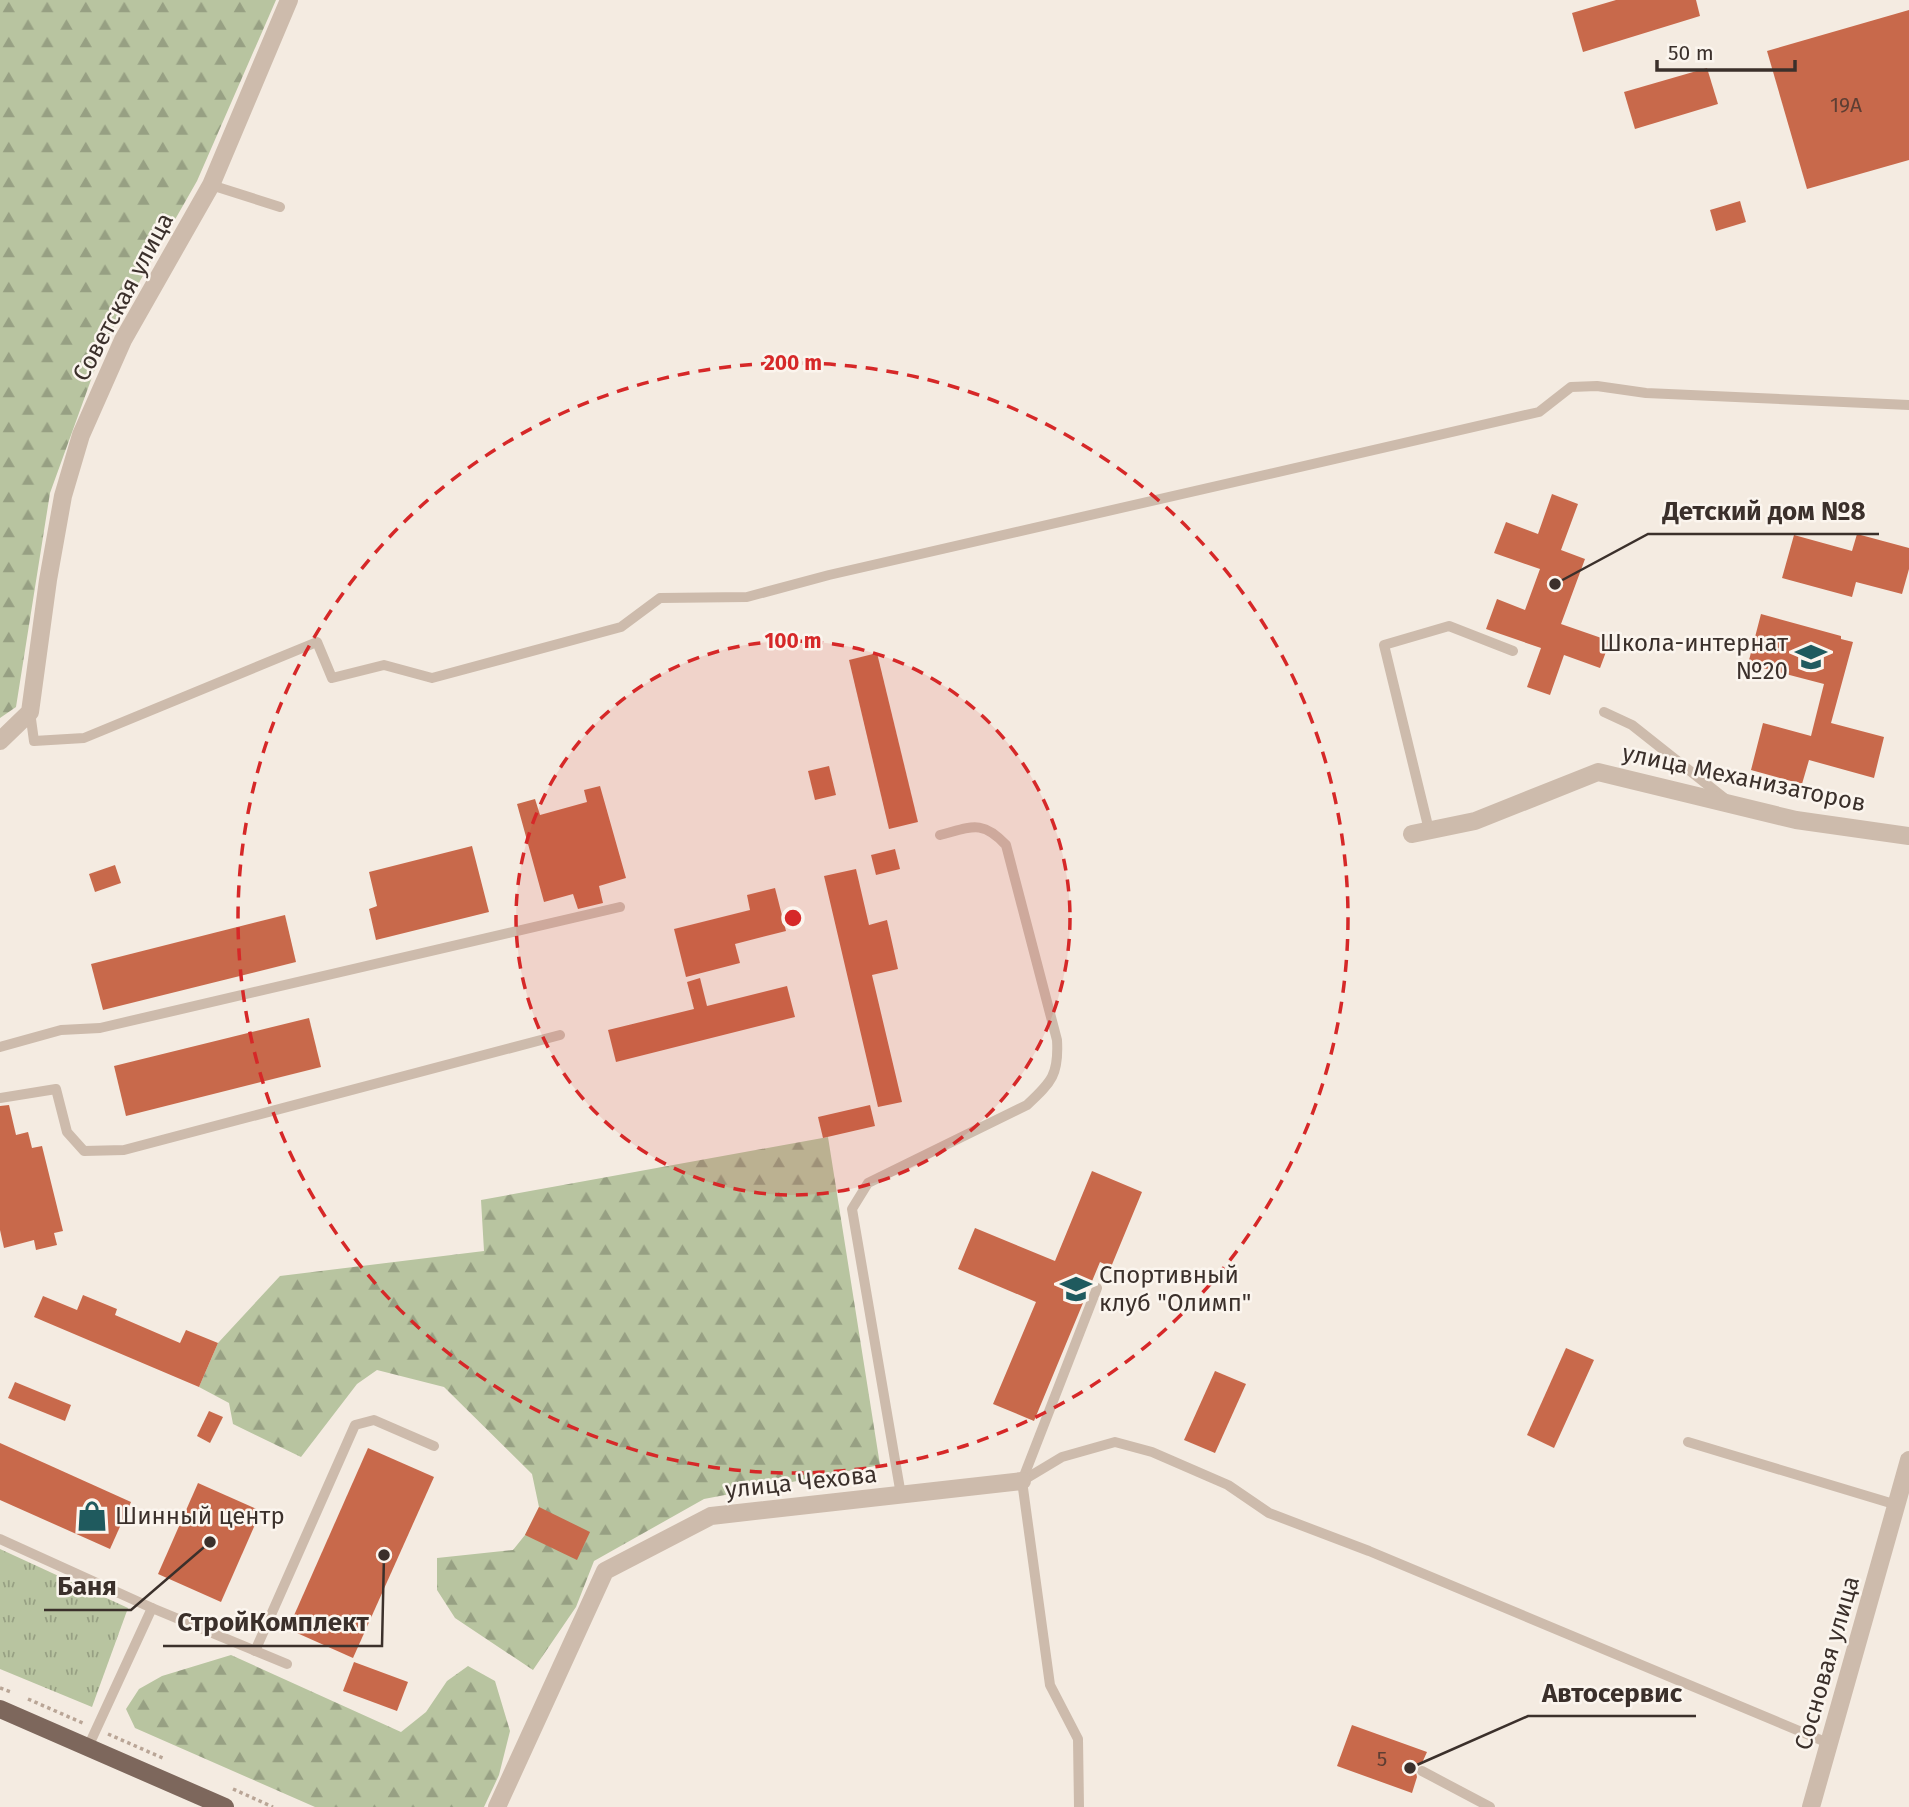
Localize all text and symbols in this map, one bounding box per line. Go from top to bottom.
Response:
scale bar [1657,28,1795,72]
text: 50 m [1668,40,1714,66]
house number: 19А [1830,92,1862,118]
street label: Советская улица [67,208,179,386]
text: 200 m [764,350,822,376]
callout: Детский дом №8 [1648,487,1879,534]
text: Детский дом №8 [1661,496,1866,527]
text: 100 m [764,628,822,654]
place label: Школа-интернат №20 [1600,629,1788,685]
school or university icon: Школа-интернат №20 [1794,640,1828,674]
street label: улица Механизаторов [1620,739,1868,817]
centre of rings [781,906,805,930]
place label: Спортивный клуб "Олимп" [1099,1261,1251,1317]
school or university icon: Спортивный клуб "Олимп" [1059,1272,1093,1306]
street label: улица Чехова [724,1460,878,1504]
shop icon: Шинный центр [75,1499,109,1533]
place label: Шинный центр [115,1502,285,1530]
callout: Баня [44,1563,131,1610]
text: Баня [57,1571,117,1602]
street label: Сосновая улица [1789,1573,1865,1753]
callout: СтройКомплект [163,1599,382,1646]
text: СтройКомплект [177,1607,369,1638]
callout: Автосервис [1528,1669,1696,1716]
text: Автосервис [1541,1678,1683,1709]
house number: 5 [1377,1746,1387,1772]

